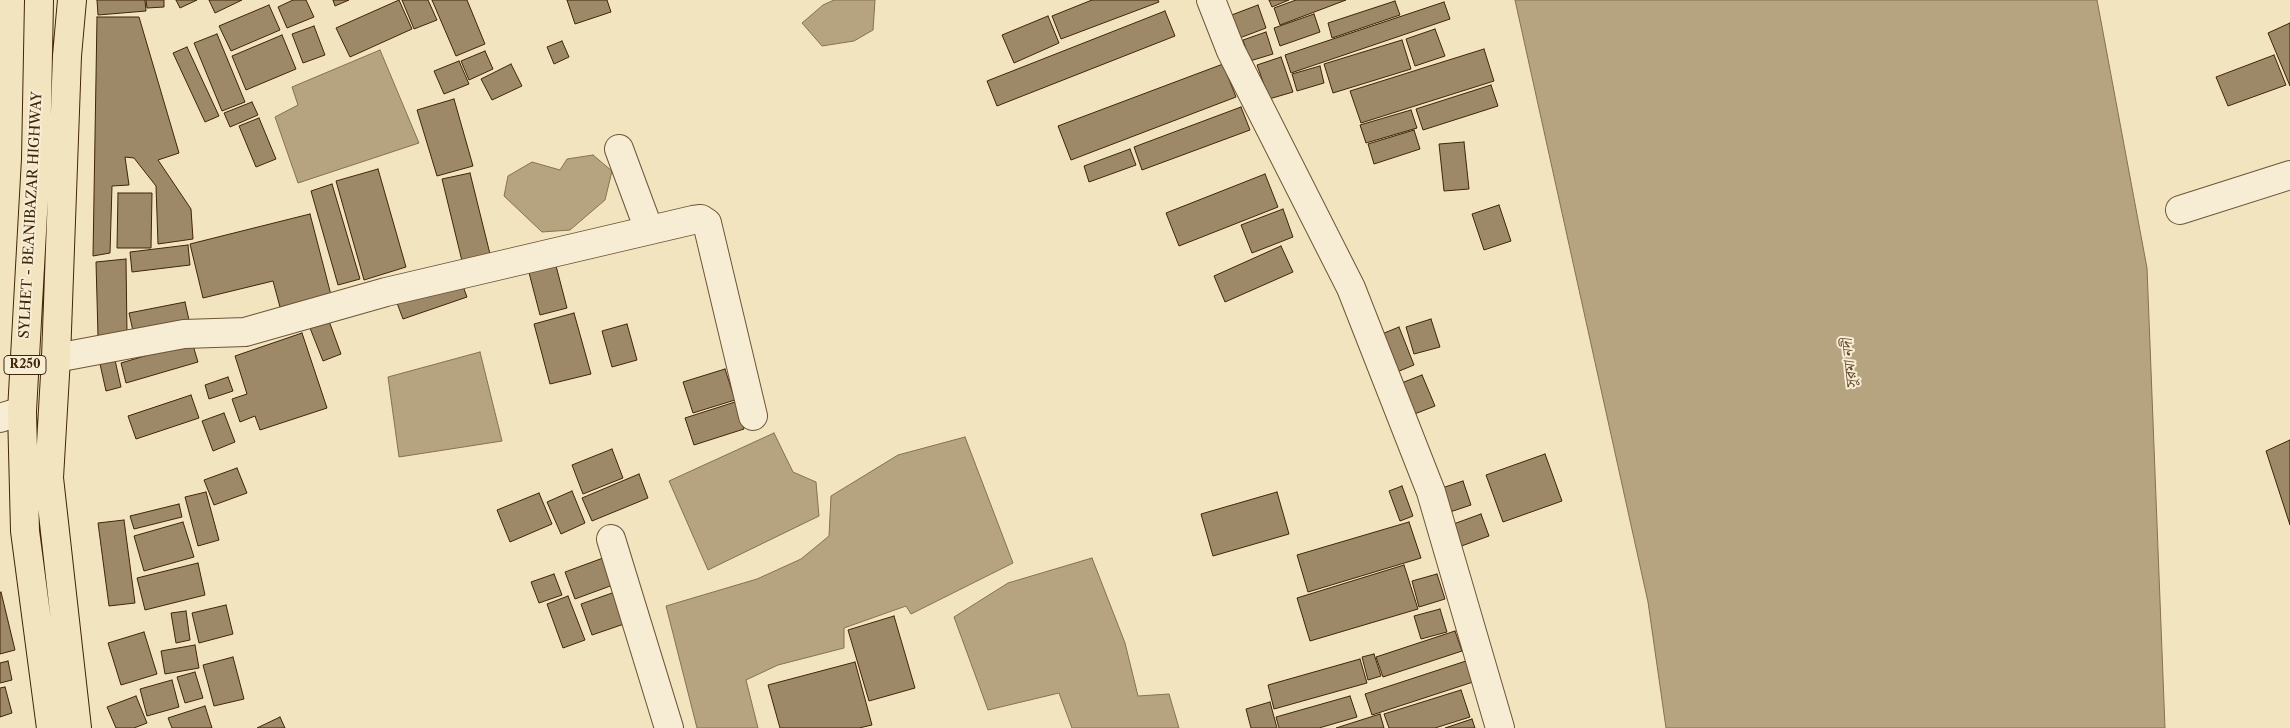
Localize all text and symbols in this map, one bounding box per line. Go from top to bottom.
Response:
street label: SYLHET - BEANIBAZAR HIGHWAY [16,91,46,339]
water label: সুরমা নদী [1838,338,1862,390]
road number: R250 [4,356,46,374]

